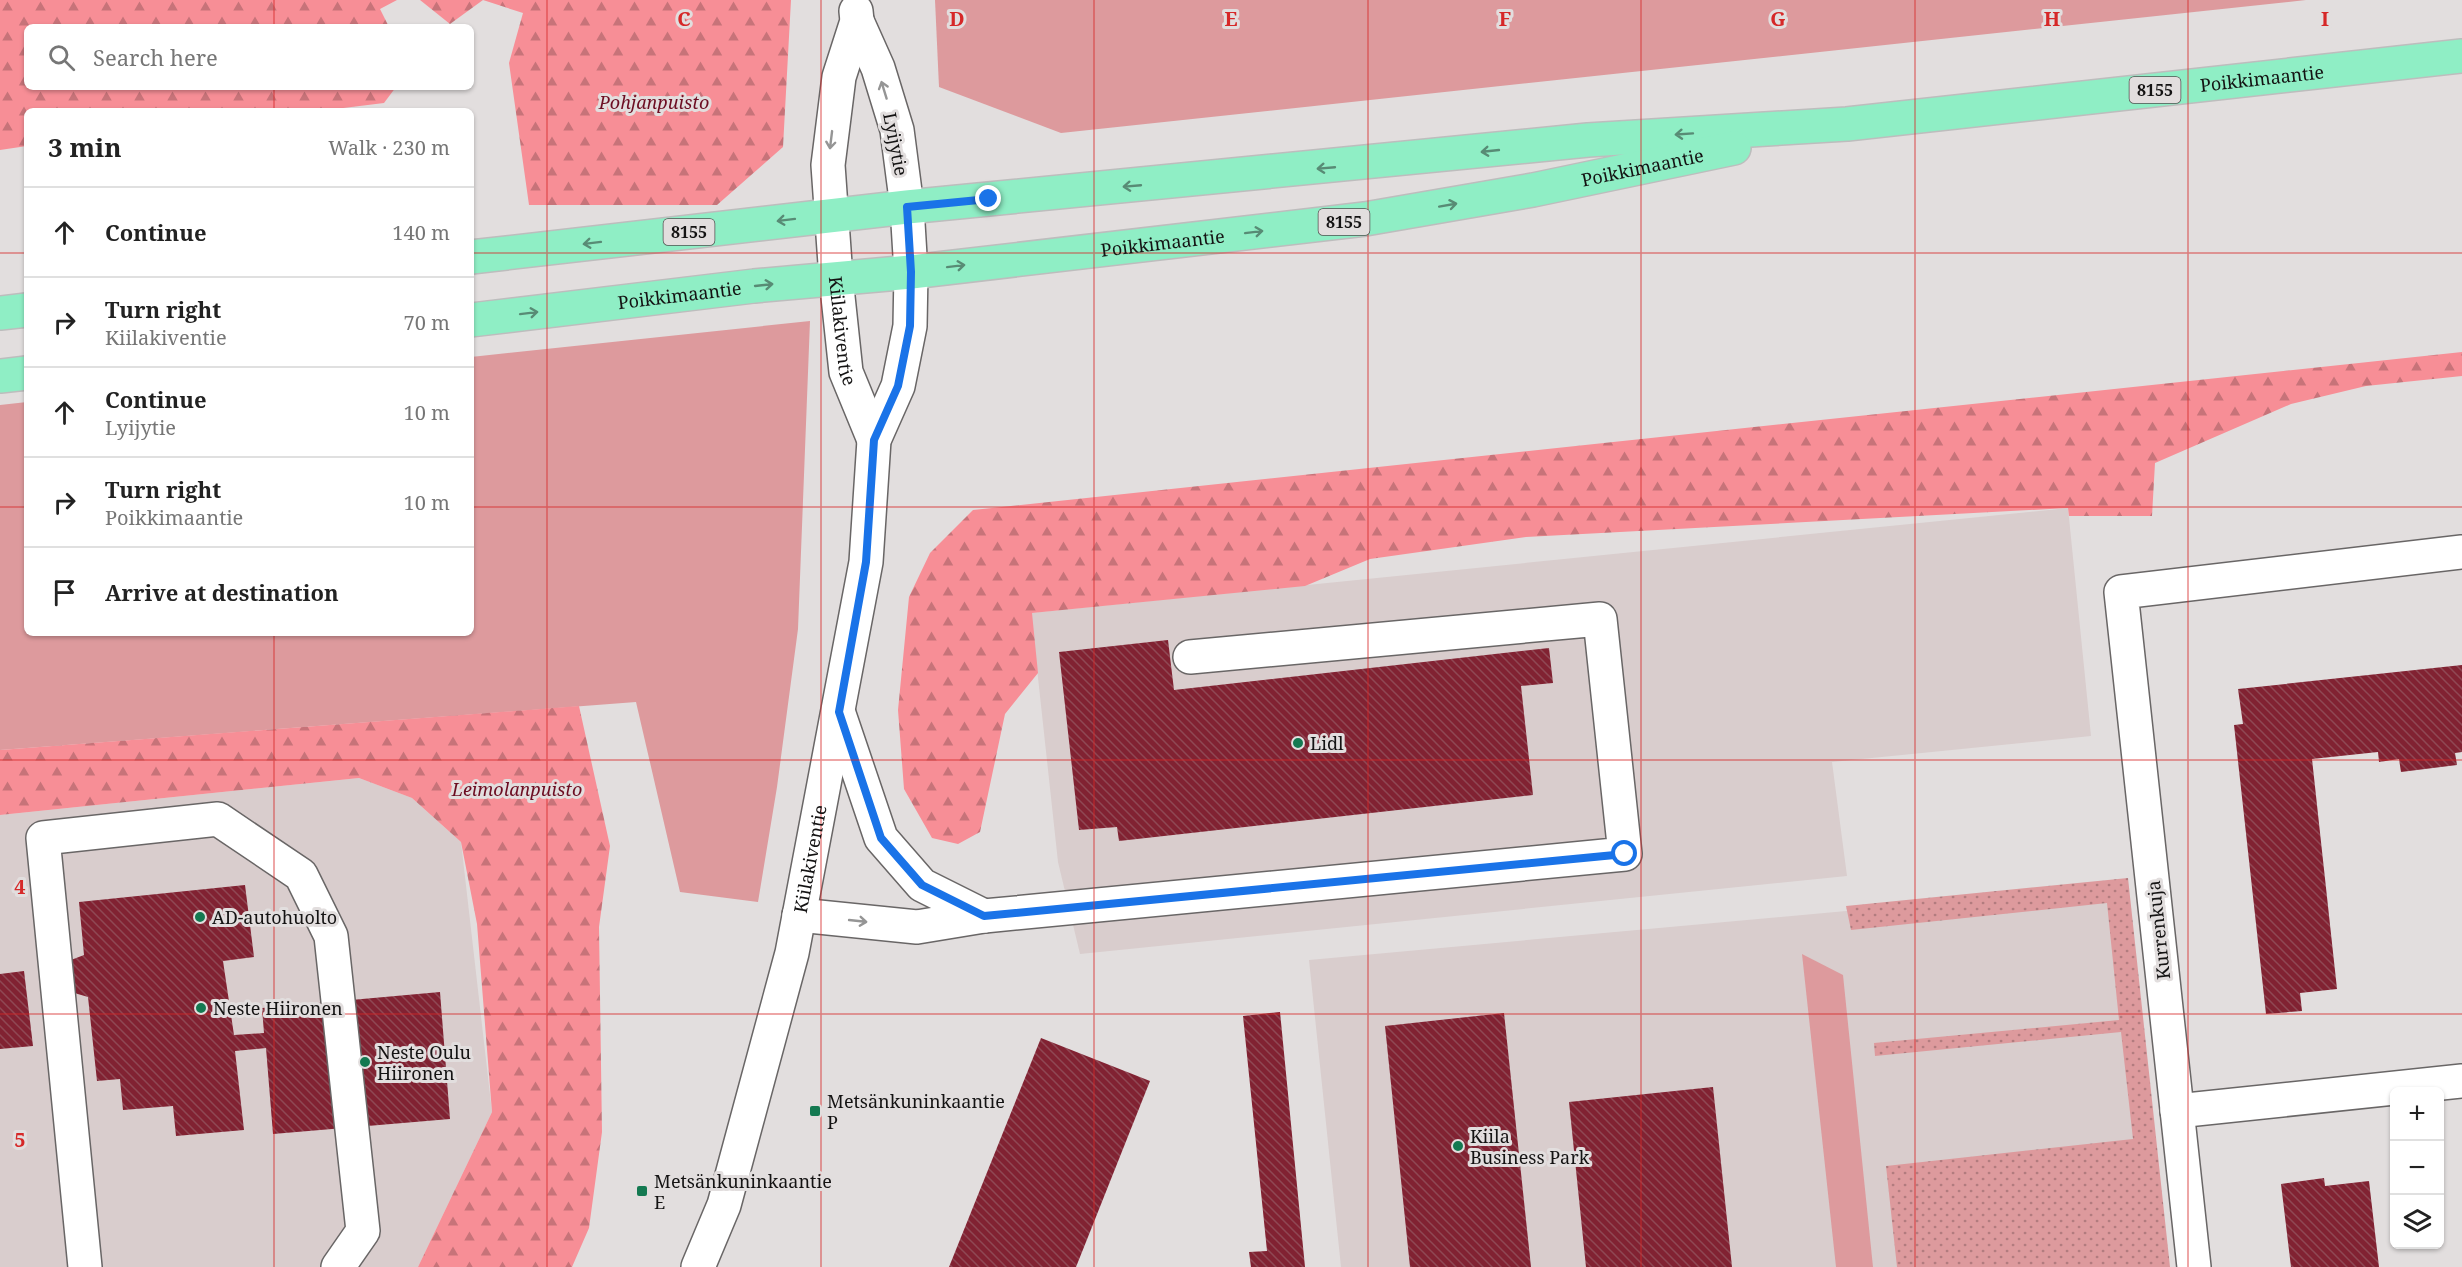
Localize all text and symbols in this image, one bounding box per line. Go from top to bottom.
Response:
text: C [677,5,691,32]
text: D [949,5,965,32]
text: E [1224,5,1238,32]
text: F [1499,5,1511,32]
text: G [1770,5,1786,32]
text: H [2044,5,2060,32]
text: I [2321,5,2329,32]
search box [24,24,474,90]
icon: search [45,41,78,74]
text: Search here [93,42,218,72]
street label: Poikkimaantie [2199,59,2325,97]
road number: 8155 [2130,77,2180,103]
one-way arrow [878,81,889,100]
park label: Pohjanpuisto [598,90,709,114]
street label: Lyijytie [878,110,914,178]
text: 3 min [48,129,122,165]
one-way arrow [826,129,837,149]
one-way arrow [1674,129,1694,140]
text: Walk · 230 m [328,134,450,161]
street label: Poikkimaantie [1579,143,1706,192]
one-way arrow [1480,146,1500,157]
one-way arrow [1317,163,1337,174]
one-way arrow [1123,180,1143,191]
route end [975,185,1001,211]
one-way arrow [1437,199,1457,210]
road number: 8155 [1318,209,1370,235]
one-way arrow [777,215,797,226]
icon: ahead [48,216,81,249]
text: Continue [105,217,207,247]
text: 140 m [392,219,450,246]
road number: 8155 [664,219,714,245]
street label: Poikkimaantie [1099,223,1226,262]
one-way arrow [1244,226,1264,237]
one-way arrow [583,238,603,249]
one-way arrow [946,261,966,272]
street label: Kiilakiventie [824,275,862,389]
street label: Poikkimaantie [616,276,743,314]
one-way arrow [754,279,774,290]
text: Turn right [105,294,221,324]
icon: right [48,306,81,339]
one-way arrow [519,308,538,319]
text: 70 m [404,309,450,336]
text: Kiilakiventie [105,324,227,351]
text: Continue [105,384,207,414]
icon: ahead [48,396,81,429]
text: 10 m [404,399,450,426]
text: Lyijytie [105,414,176,441]
text: Turn right [105,474,221,504]
icon: right [48,486,81,519]
text: 10 m [404,489,450,516]
text: Poikkimaantie [105,504,243,531]
icon: arrive [48,576,81,609]
text: Arrive at destination [105,577,339,607]
place label: Lidl [1310,731,1344,755]
marker: Lidl [1291,736,1305,750]
park label: Leimolanpuisto [451,777,582,801]
street label: Kiilakiventie [788,803,832,915]
route start [1611,840,1637,866]
text: 4 [14,873,26,900]
street label: Kurrenkuja [2141,879,2175,981]
place label: AD-autohuolto [212,905,337,929]
marker: AD-autohuolto [193,910,207,924]
one-way arrow [847,916,867,927]
place label: Neste Hiironen [213,996,343,1020]
marker: Neste Hiironen [194,1001,208,1015]
place label: Neste Oulu Hiironen [377,1040,471,1085]
marker: Neste Oulu Hiironen [358,1055,372,1069]
map controls [2390,1087,2444,1249]
button: + [2390,1087,2444,1141]
place label: Metsänkuninkaantie P [827,1089,1005,1134]
marker: Metsänkuninkaantie P [808,1104,822,1118]
place label: Kiila Business Park [1470,1124,1590,1169]
text: 5 [14,1126,26,1153]
marker: Kiila Business Park [1451,1139,1465,1153]
button: − [2390,1141,2444,1195]
place label: Metsänkuninkaantie E [654,1169,832,1214]
marker: Metsänkuninkaantie E [635,1184,649,1198]
button: layers [2390,1195,2444,1249]

